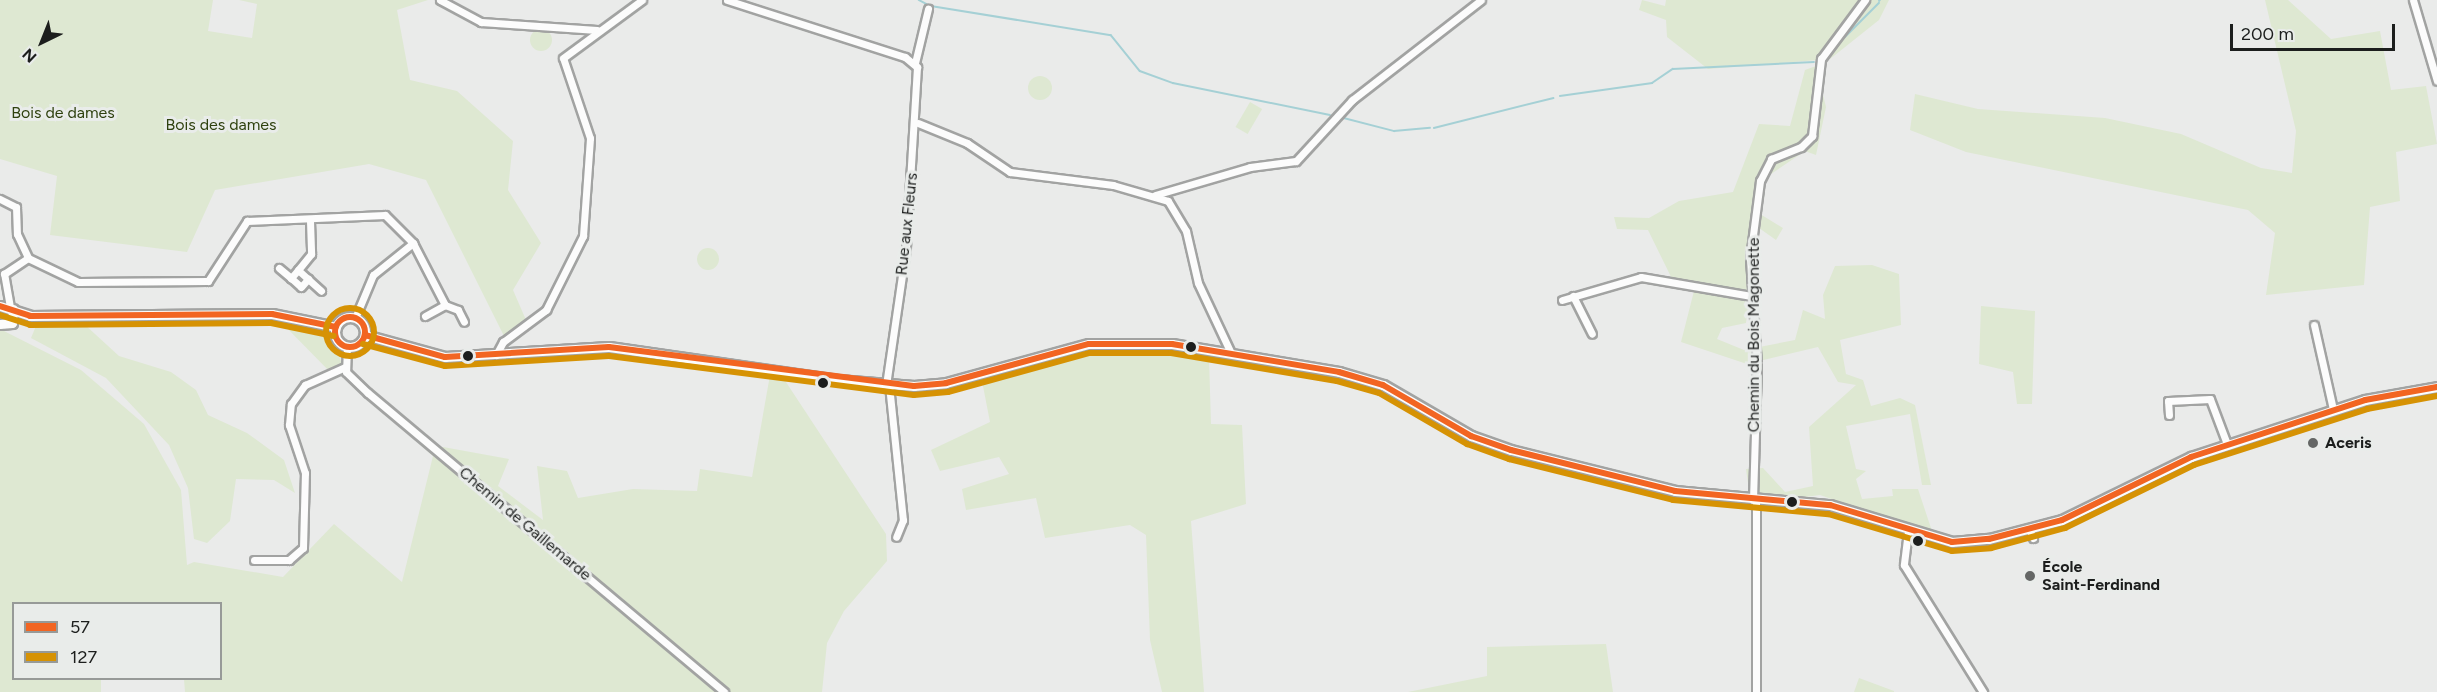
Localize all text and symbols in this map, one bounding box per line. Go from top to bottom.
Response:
north arrow [12,12,72,72]
scale bar [2233,12,2398,50]
text: 200 m [2241,23,2294,45]
text: N [18,44,40,67]
park label: Bois de dames [11,103,115,123]
park label: Bois des dames [165,115,277,135]
street label: Rue aux Fleurs [892,172,922,276]
street label: Chemin du Bois Magonette [1744,238,1764,432]
unlabelled marker [1185,341,1197,353]
unlabelled marker [462,350,474,362]
unlabelled marker [817,377,829,389]
place label: Aceris [2325,433,2372,453]
marker: Aceris [2306,436,2320,450]
street label: Chemin de Gaillemarde [455,463,595,585]
unlabelled marker [1786,496,1798,508]
unlabelled marker [1912,535,1924,547]
place label: École Saint-Ferdinand [2042,557,2160,595]
marker: École Saint-Ferdinand [2023,569,2037,583]
legend [12,602,222,680]
text: 57 [70,616,90,638]
text: 127 [70,646,97,668]

